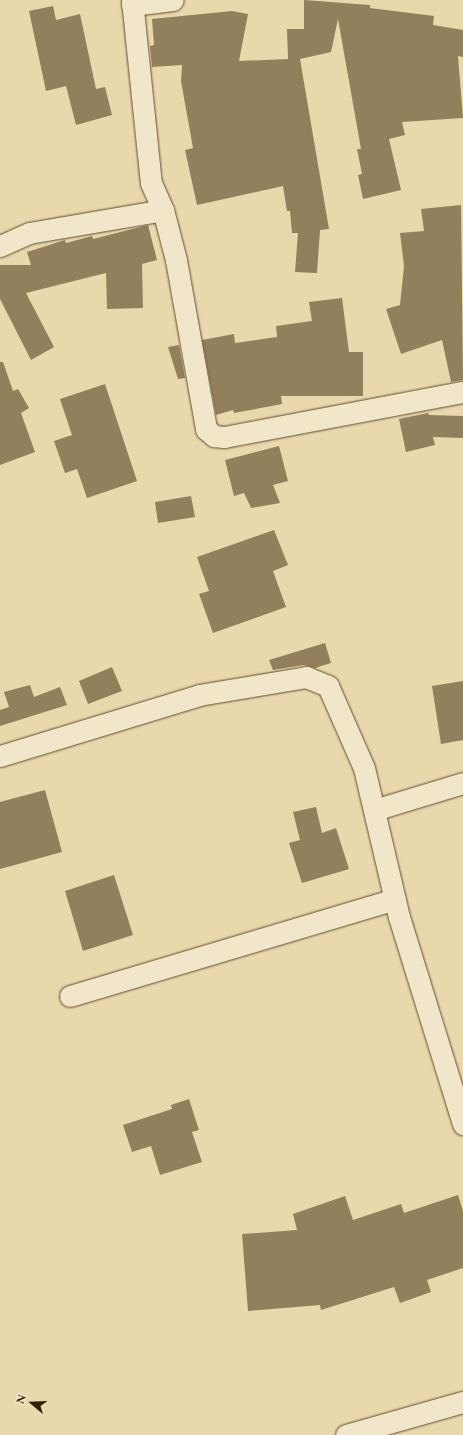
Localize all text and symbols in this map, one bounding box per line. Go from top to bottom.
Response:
north arrow [12,1383,52,1423]
text: N [13,1393,29,1406]

